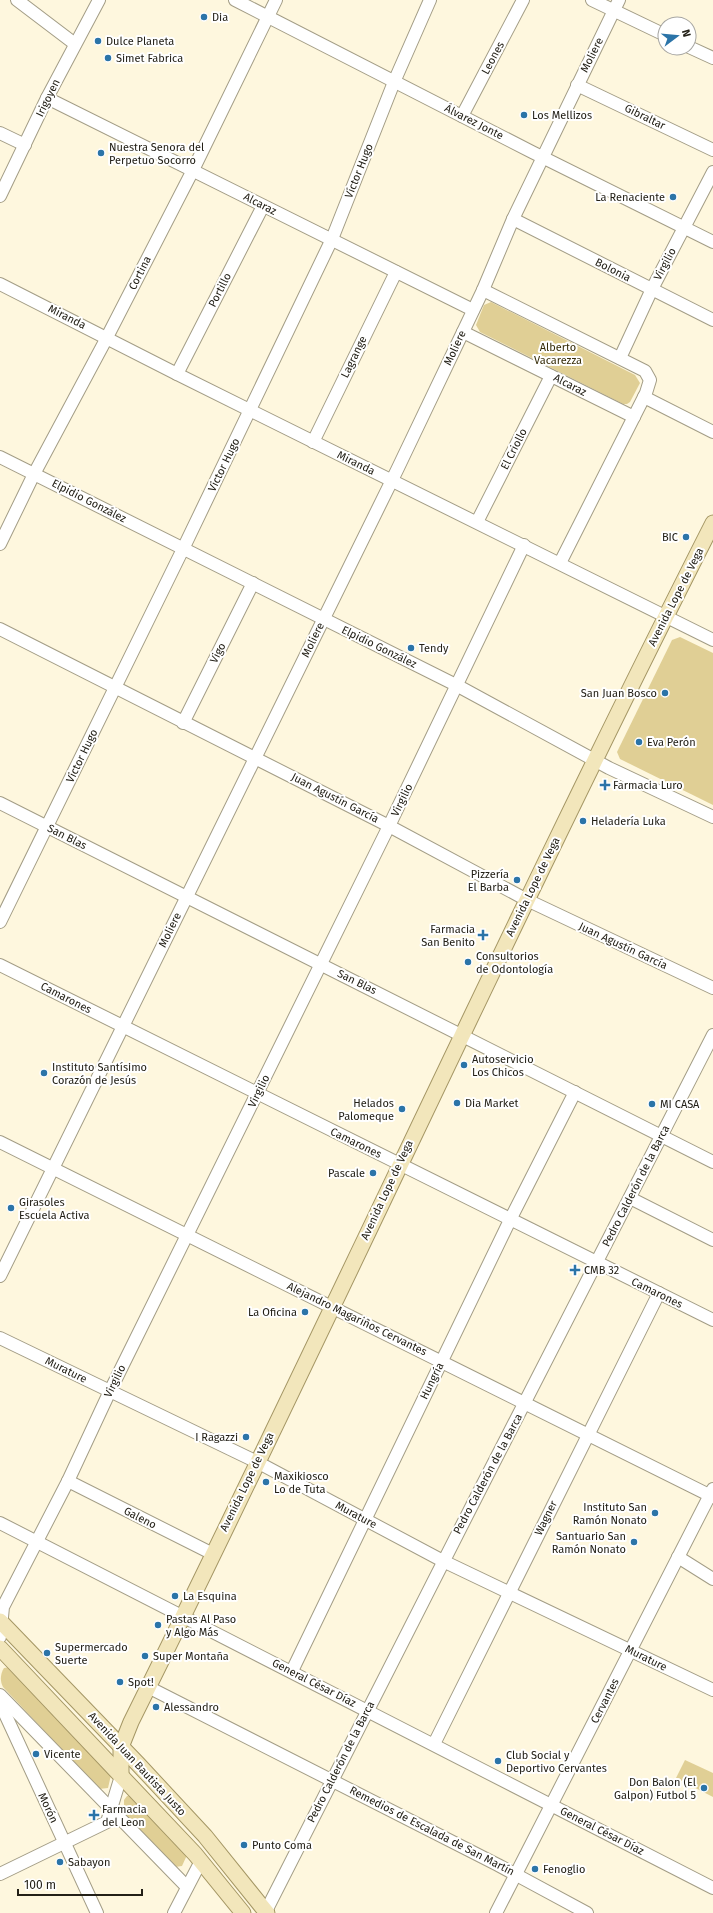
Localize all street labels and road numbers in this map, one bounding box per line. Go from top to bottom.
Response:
street label: Moliere [578,35,606,75]
street label: Leones [479,39,507,77]
street label: Irigoyen [33,77,63,119]
street label: Álvarez Jonte [442,101,506,142]
street label: Gibraltar [623,102,668,133]
street label: Víctor Hugo [342,142,376,200]
street label: Alcaraz [241,190,279,218]
street label: Virgilio [651,246,679,282]
street label: Cortina [126,254,154,292]
street label: Bolonia [593,256,633,284]
street label: Portillo [206,271,234,309]
street label: Miranda [46,302,88,332]
street label: Moliere [441,328,469,368]
street label: Lagrange [338,334,370,380]
street label: Alcaraz [551,371,589,399]
street label: El Criollo [498,426,530,472]
street label: Víctor Hugo [205,436,243,494]
street label: Miranda [335,448,377,478]
street label: Elpidio González [50,477,129,525]
street label: Avenida Lope de Vega [646,546,706,648]
street label: Moliere [299,620,327,660]
street label: Elpidio González [339,623,419,671]
street label: Vigo [207,641,229,665]
street label: Víctor Hugo [63,727,101,785]
street label: Juan Agustín García [289,770,381,826]
street label: Virgilio [389,781,415,819]
street label: San Blas [45,822,89,852]
street label: Avenida Lope de Vega [503,835,563,939]
street label: Moliere [156,910,184,950]
street label: Juan Agustín García [577,920,669,972]
street label: San Blas [335,967,379,997]
street label: Camarones [38,980,94,1016]
street label: Virgilio [246,1072,272,1110]
street label: Pedro Calderón de la Barca [600,1123,672,1249]
street label: Camarones [328,1125,384,1161]
street label: Avenida Lope de Vega [358,1138,416,1242]
street label: Camarones [629,1275,685,1311]
street label: Alejandro Magariños Cervantes [285,1279,429,1359]
street label: Murature [43,1354,89,1386]
street label: Hungría [418,1360,446,1402]
street label: Virgilio [102,1362,128,1400]
street label: Pedro Calderón de la Barca [451,1412,525,1536]
street label: Avenida Lope de Vega [217,1430,277,1534]
street label: Wagner [532,1498,560,1537]
street label: Murature [333,1499,379,1531]
street label: Galeno [122,1504,158,1532]
street label: Murature [623,1642,669,1674]
street label: General César Díaz [270,1656,358,1710]
street label: Cervantes [588,1676,622,1726]
street label: Pedro Calderón de la Barca [305,1699,377,1825]
street label: Avenida Juan Bautista Justo [86,1709,188,1819]
street label: Remedios de Escalada de San Martín [347,1784,517,1878]
street label: Morón [35,1791,61,1825]
street label: General César Díaz [558,1804,646,1858]

